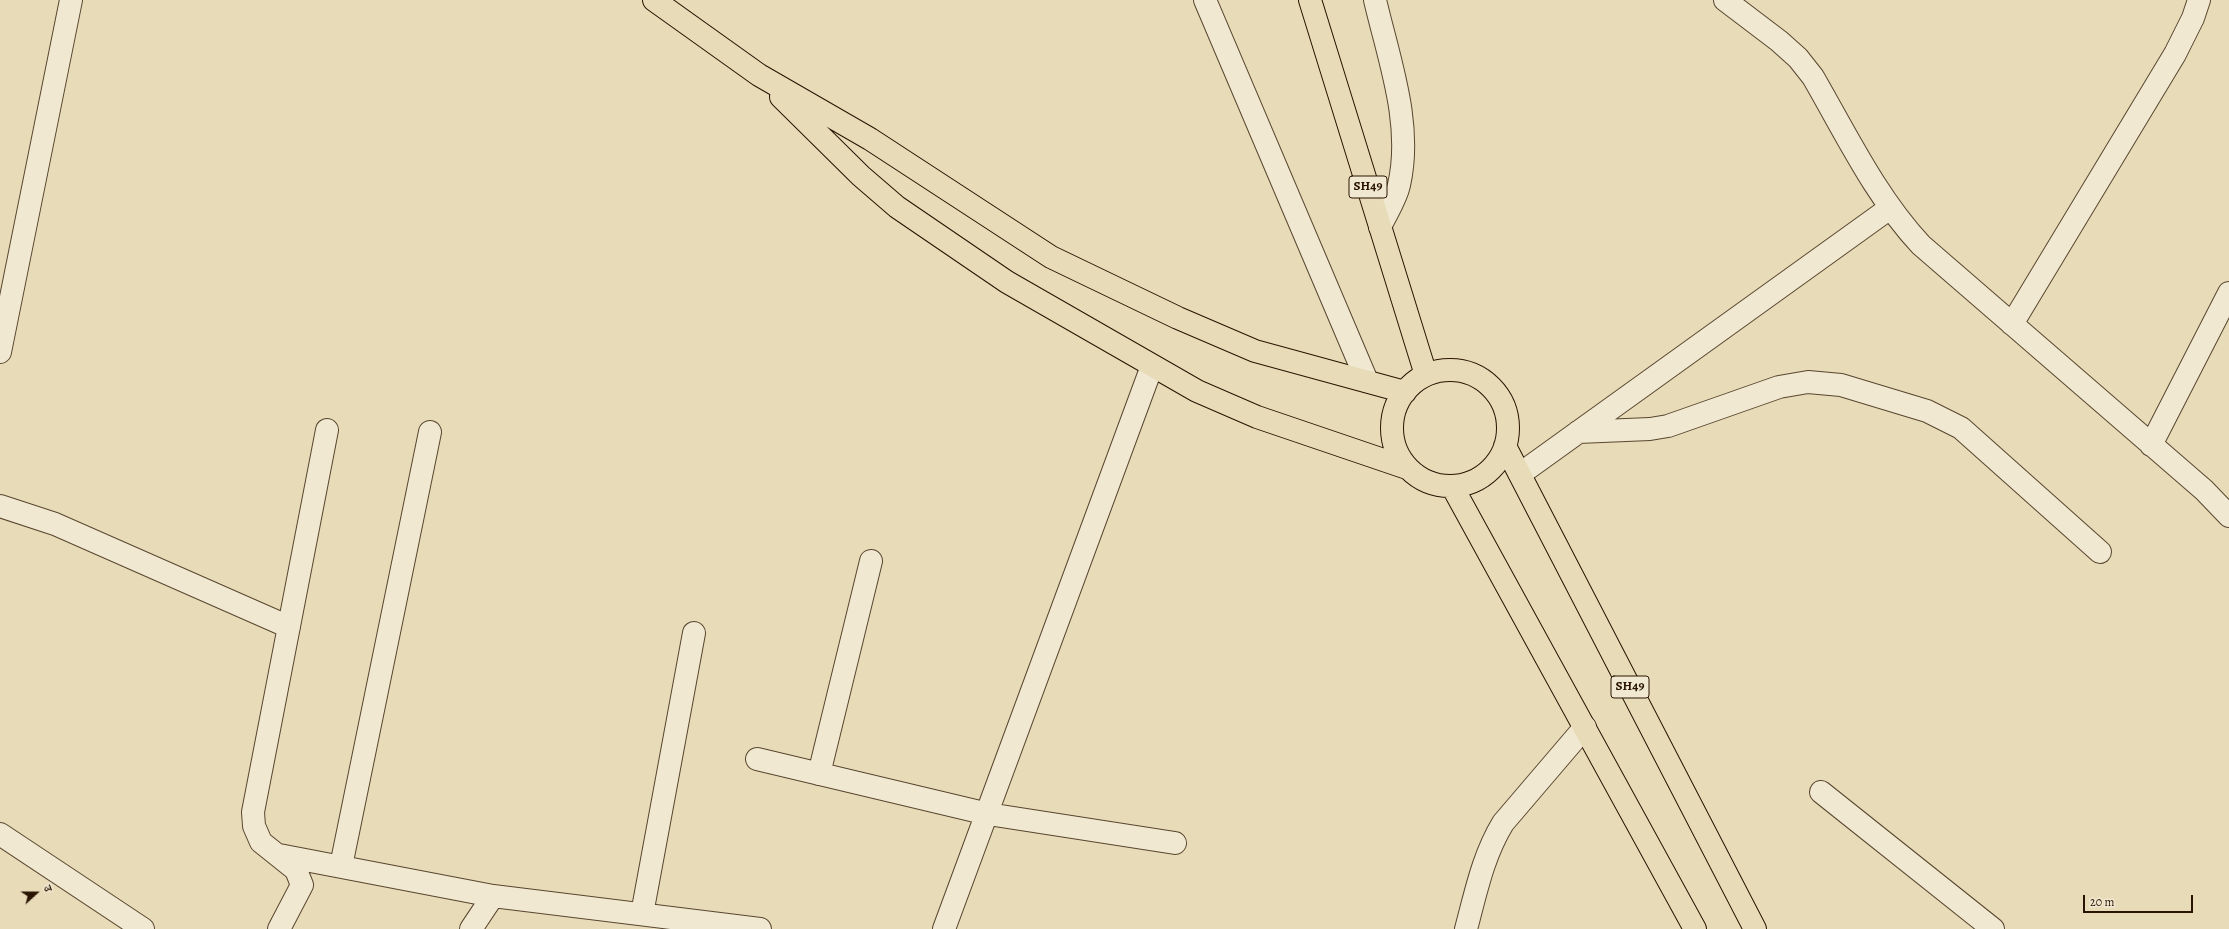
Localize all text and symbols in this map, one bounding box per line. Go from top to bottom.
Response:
road number: SH49 [1349,176,1387,198]
road number: SH49 [1611,676,1649,698]
north arrow [16,873,56,913]
text: उ [40,883,56,894]
scale bar [2085,887,2195,913]
text: 20 m [2090,894,2114,910]

